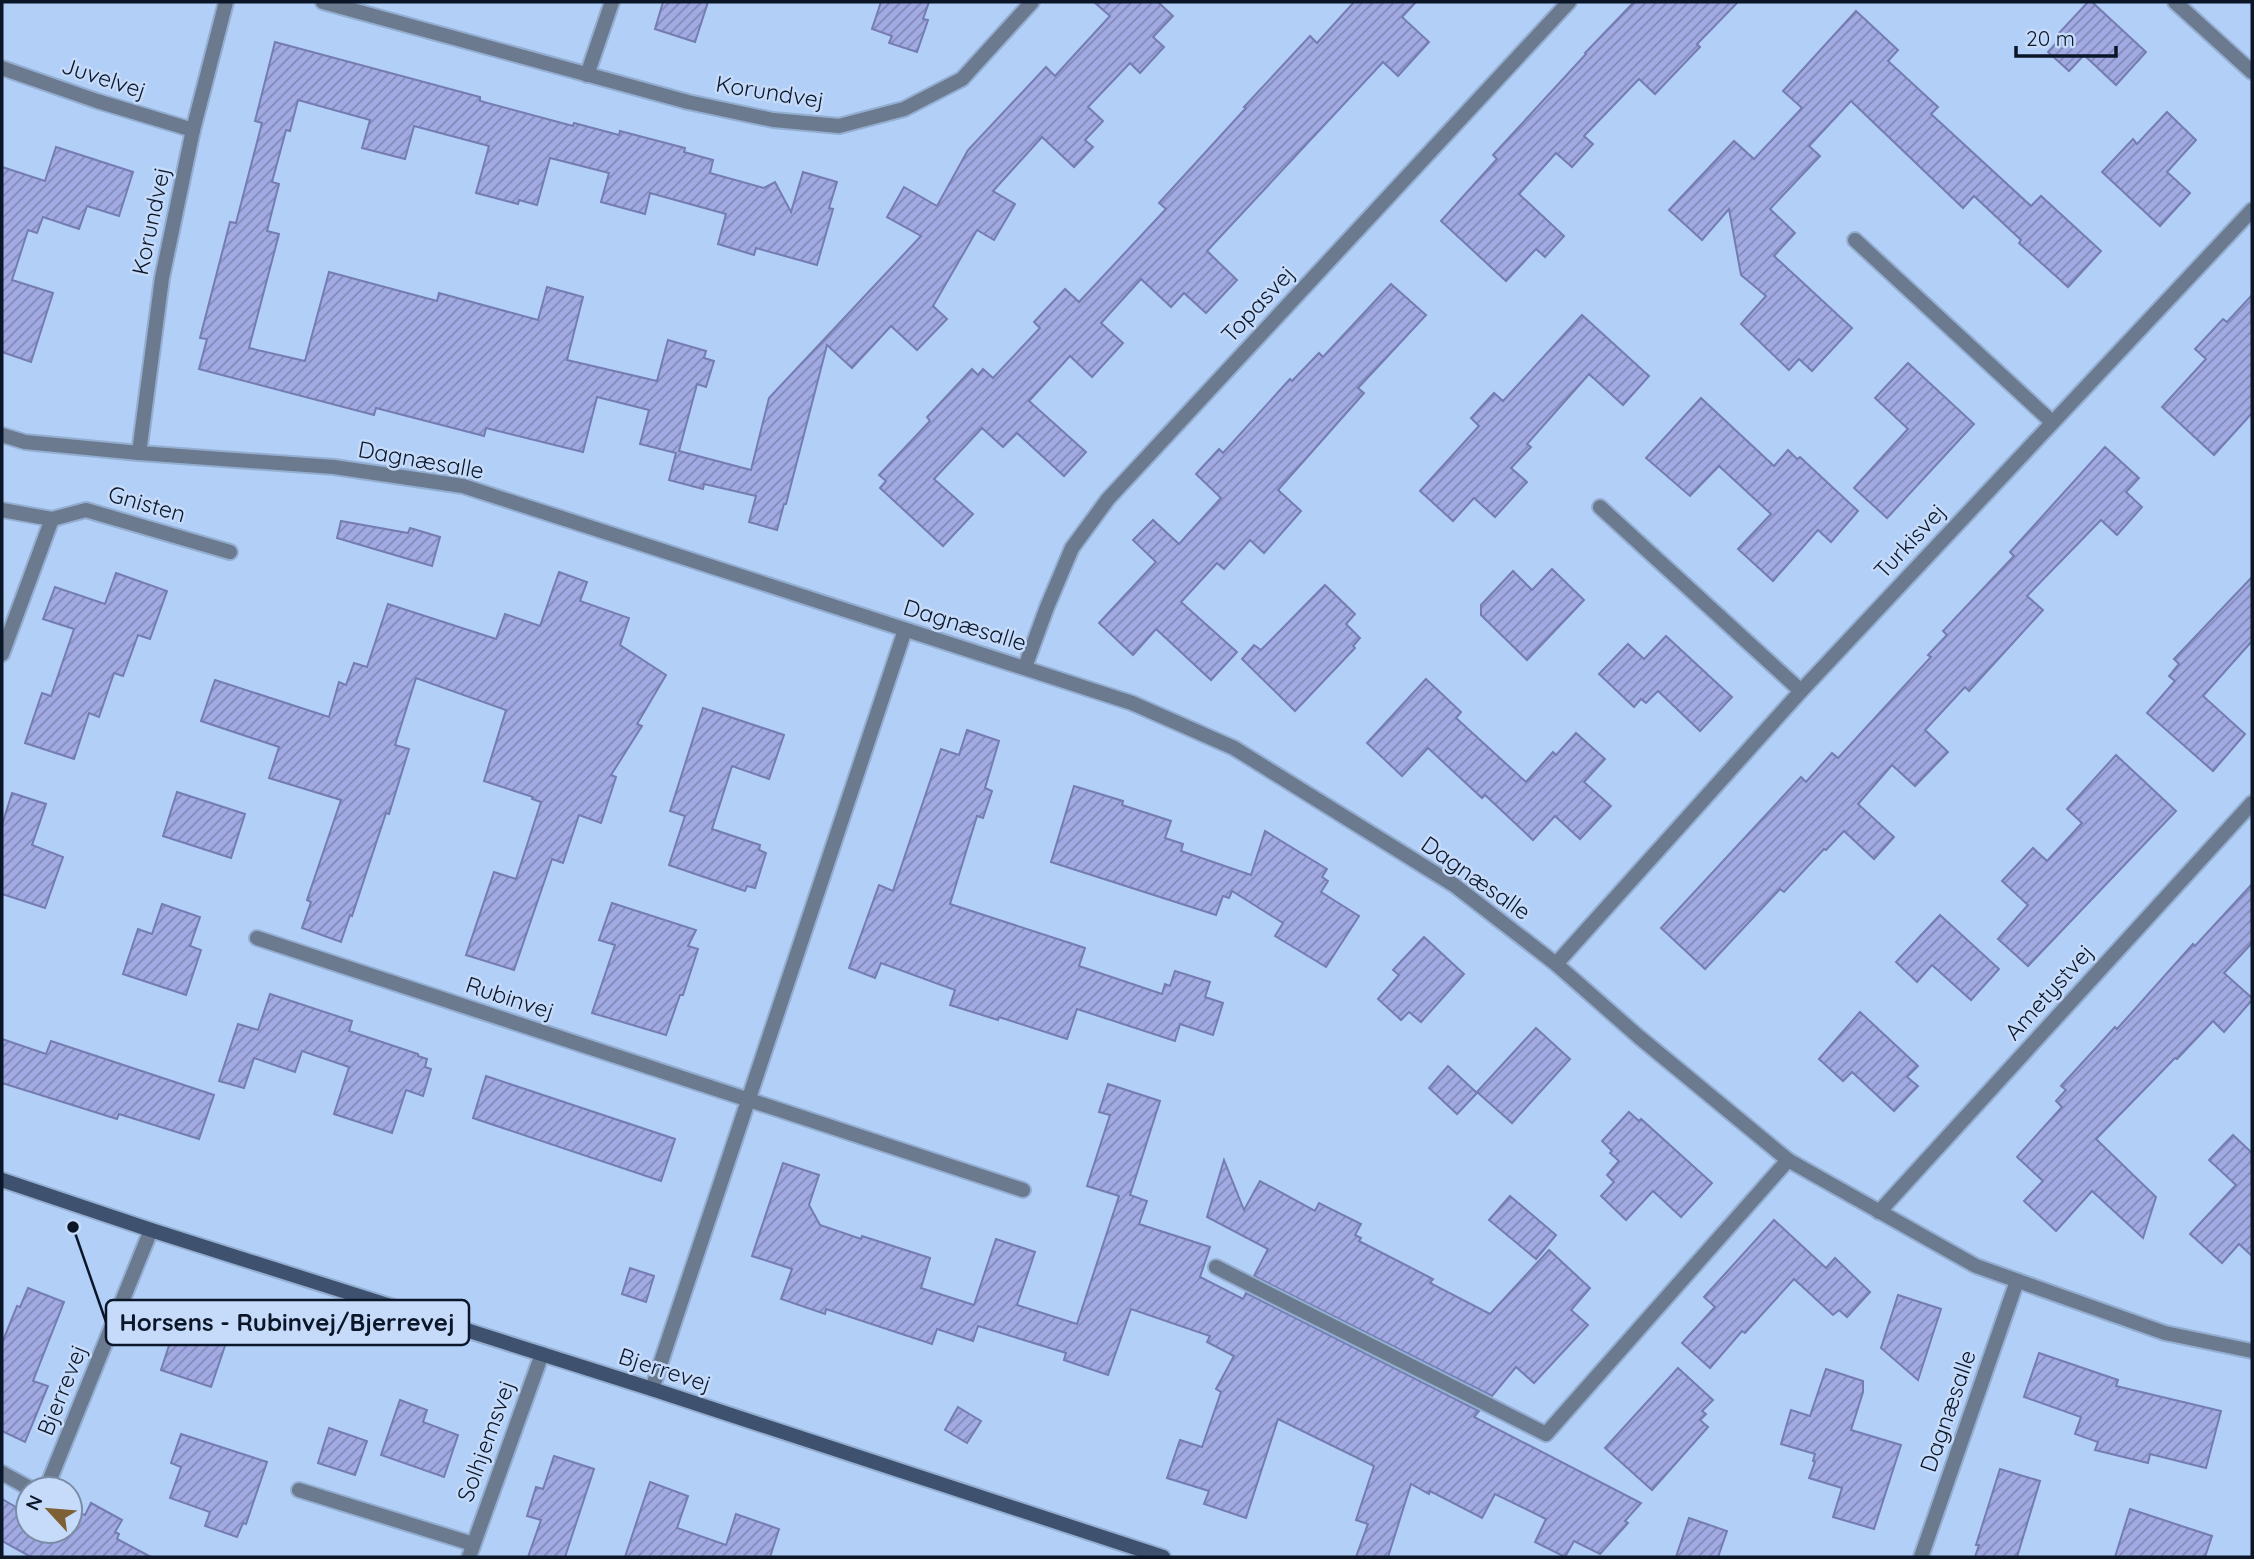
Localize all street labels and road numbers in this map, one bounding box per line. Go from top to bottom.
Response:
street label: Juvelvej [58,50,150,105]
street label: Korundvej [714,69,826,114]
street label: Korundvej [125,164,176,277]
street label: Topasvej [1215,259,1301,348]
street label: Dagnæsalle [356,434,486,485]
street label: Gnisten [105,479,189,528]
street label: Turkisvej [1868,497,1952,584]
street label: Dagnæsalle [900,592,1030,657]
street label: Dagnæsalle [1416,829,1537,926]
street label: Ametystvej [1998,938,2099,1046]
street label: Rubinvej [462,970,558,1025]
street label: Bjerrevej [30,1340,93,1440]
street label: Bjerrevej [615,1341,715,1398]
street label: Dagnæsalle [1913,1346,1982,1476]
street label: Solhjemsvej [450,1376,521,1506]

